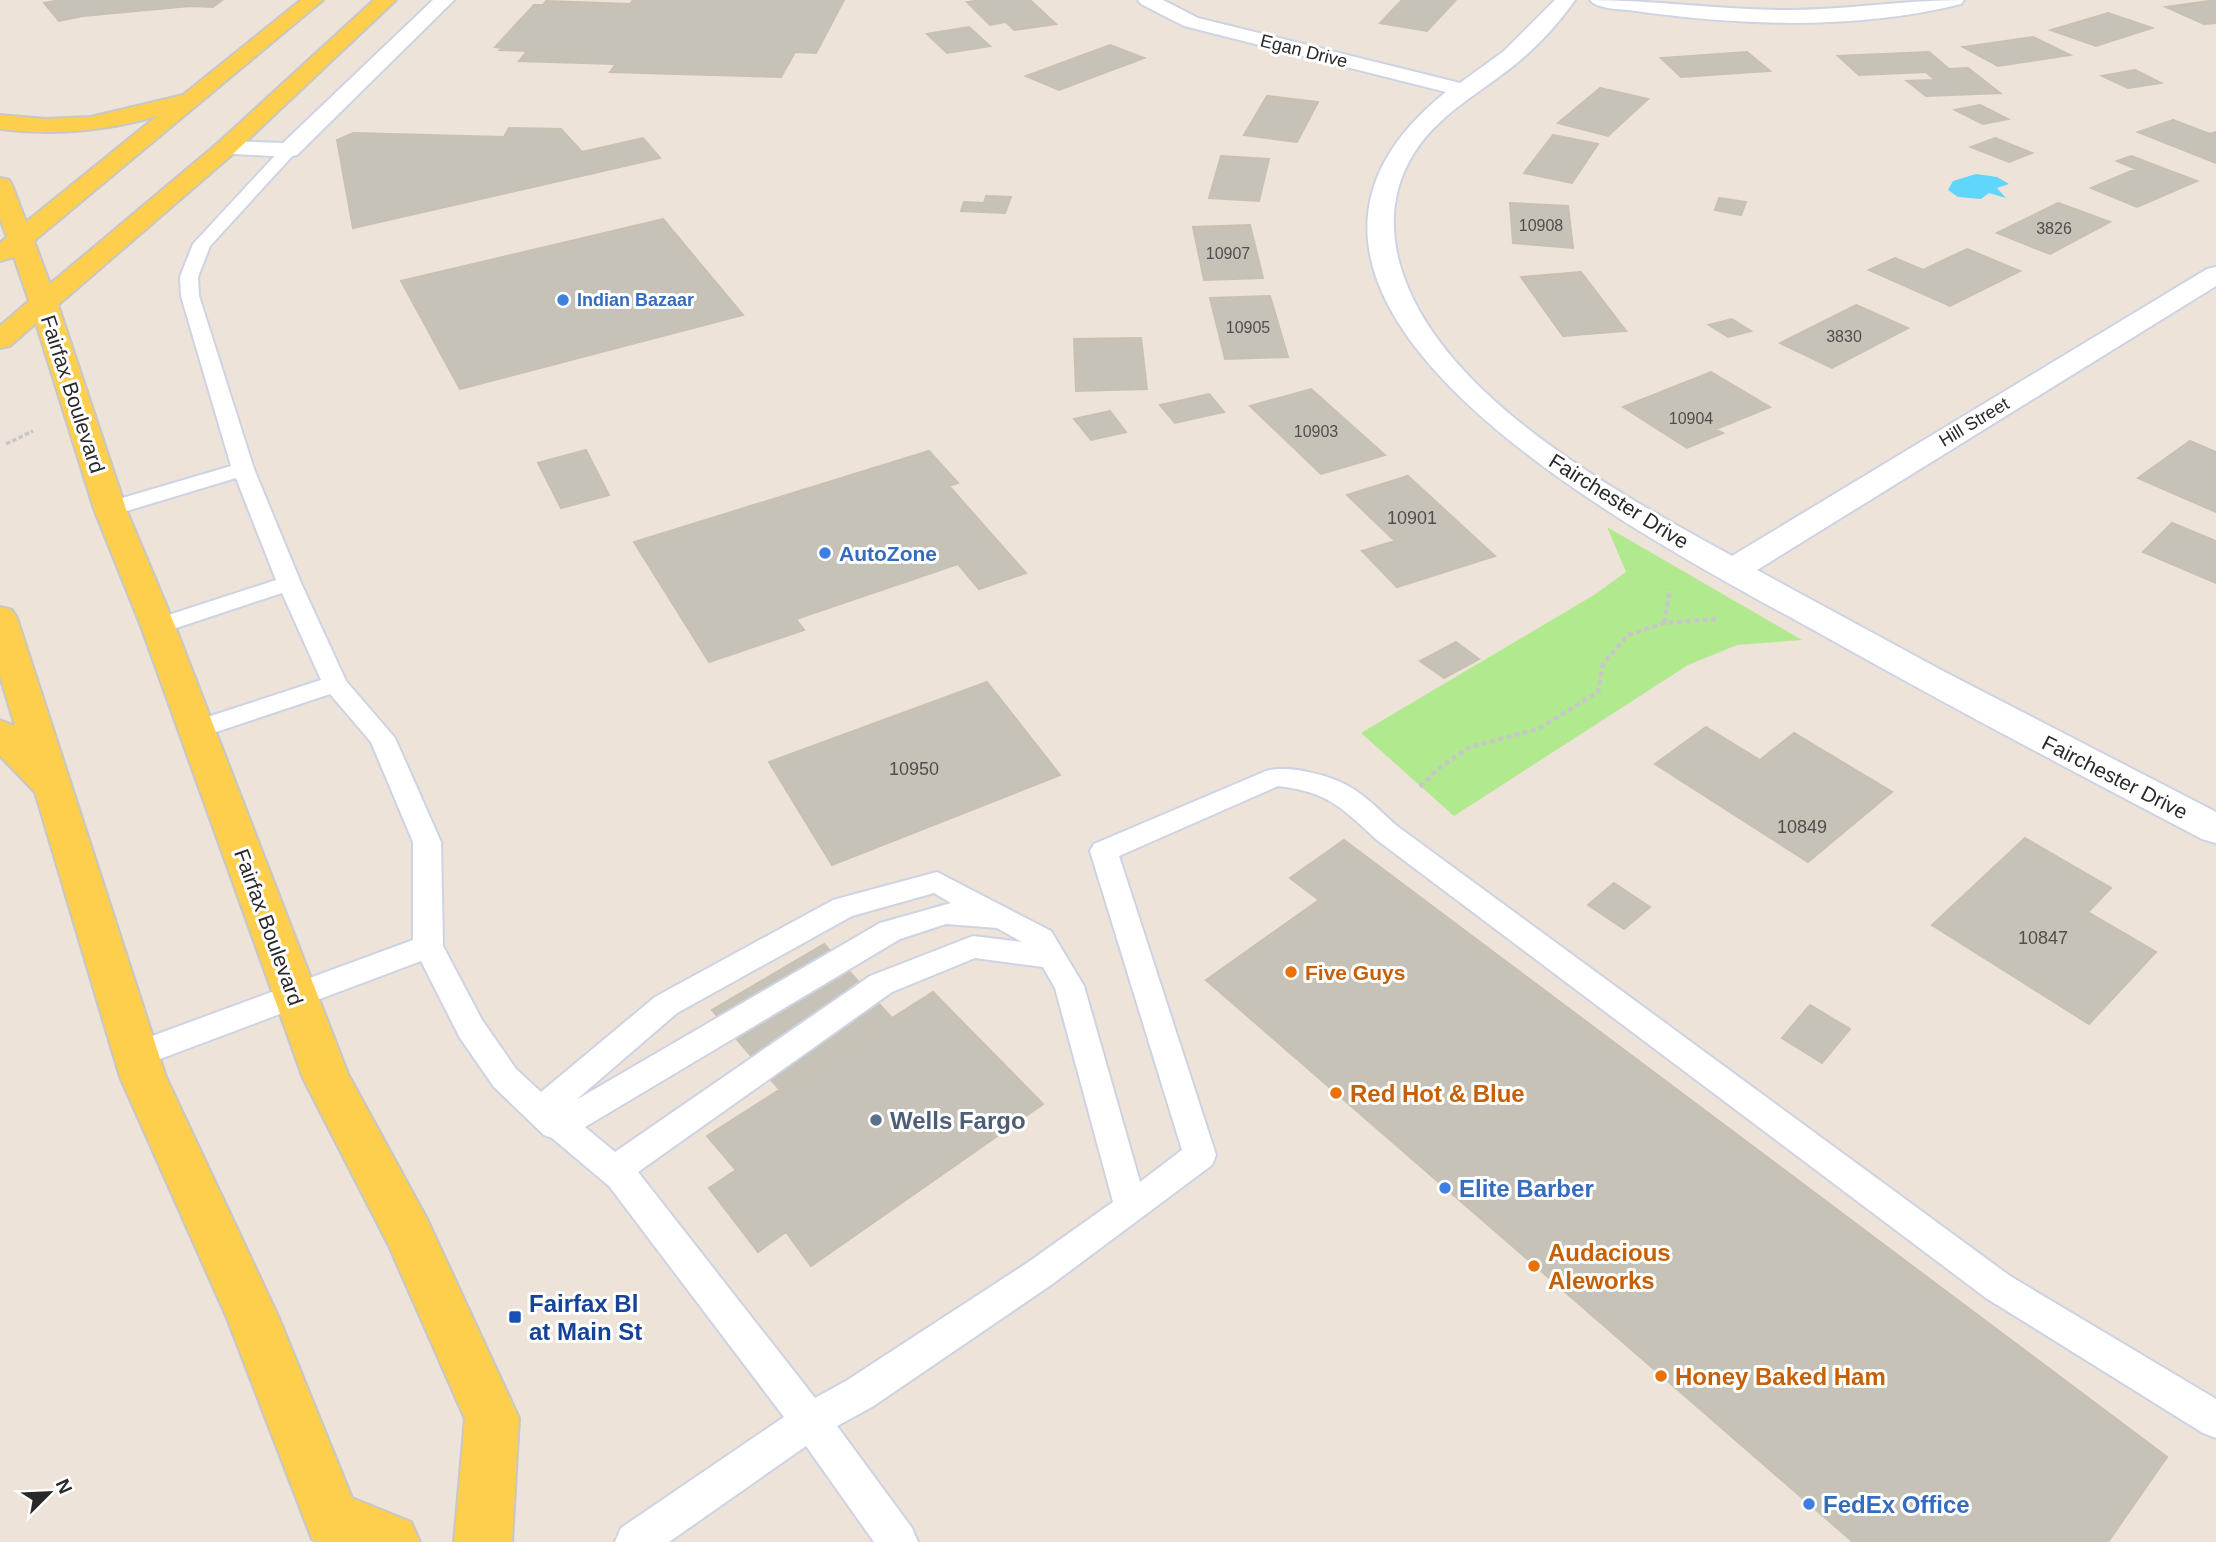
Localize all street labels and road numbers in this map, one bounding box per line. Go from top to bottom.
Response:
street label: Egan Drive [1258,31,1350,71]
street label: Fairfax Boulevard [37,312,109,476]
street label: Hill Street [1935,393,2013,451]
street label: Fairchester Drive [1545,449,1693,553]
street label: Fairchester Drive [2039,730,2191,824]
street label: Fairfax Boulevard [230,846,308,1008]

